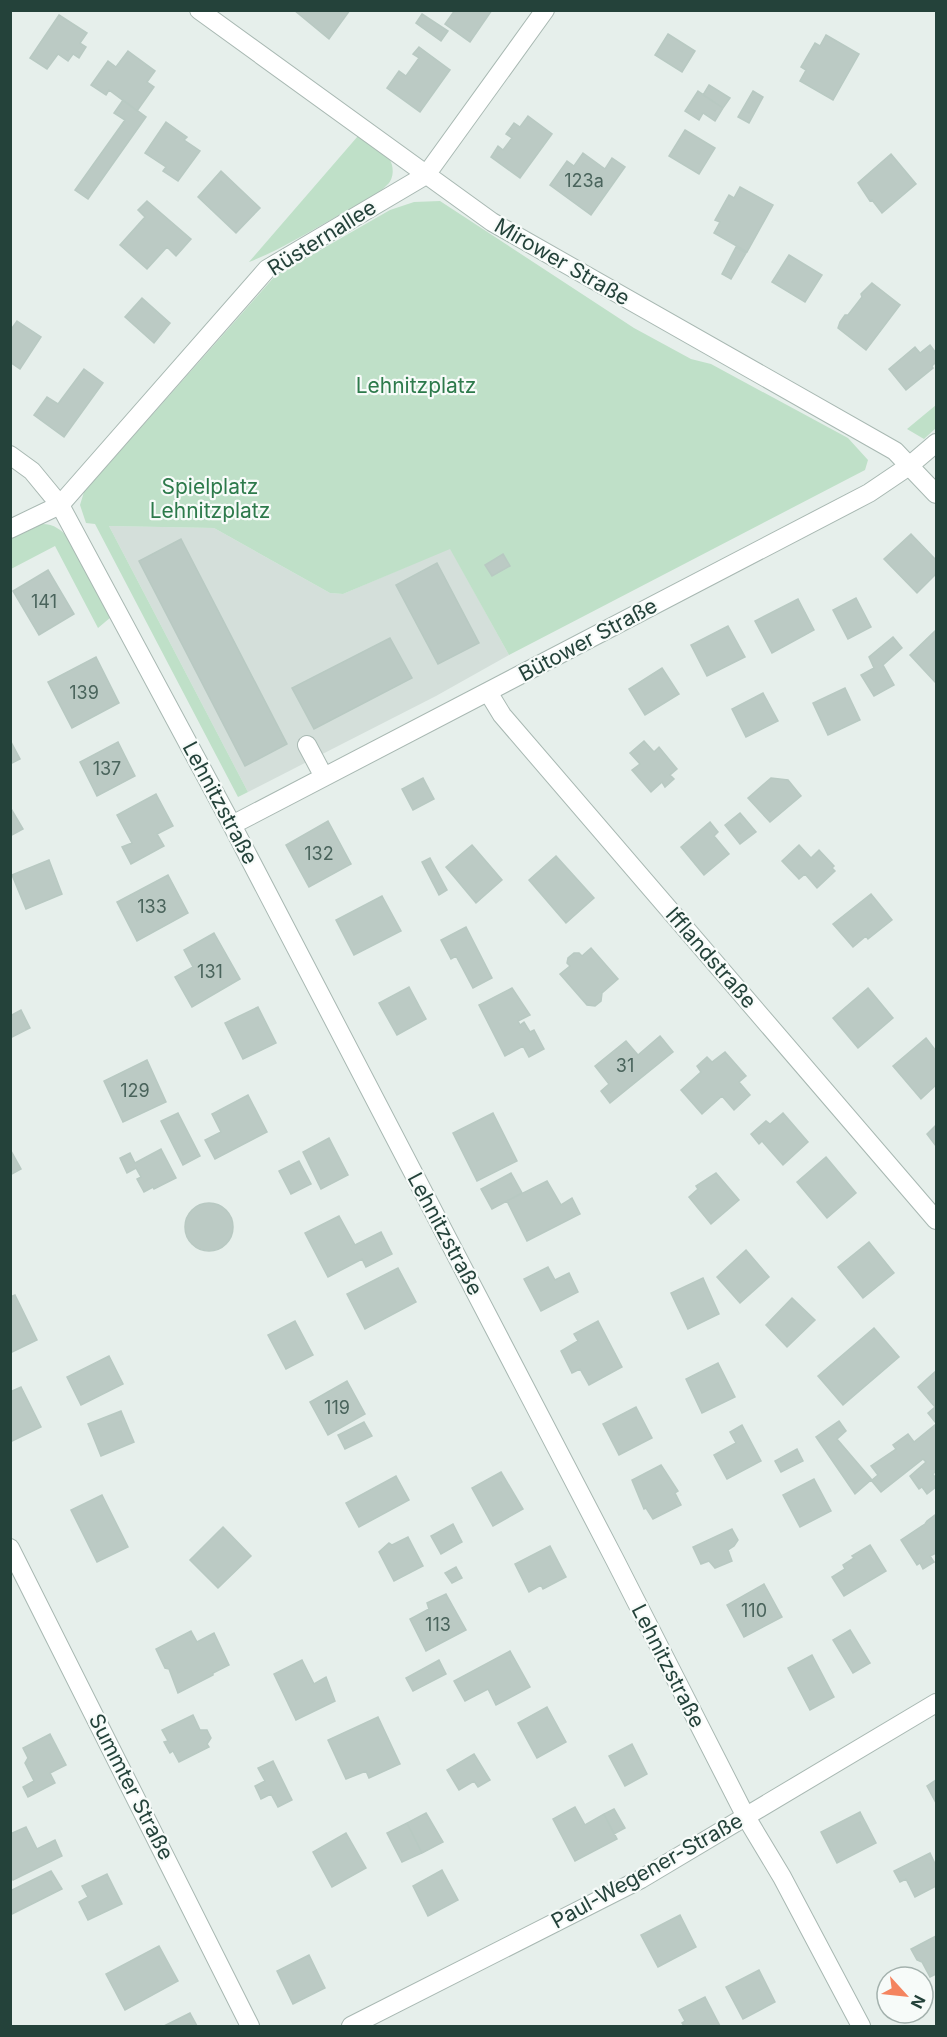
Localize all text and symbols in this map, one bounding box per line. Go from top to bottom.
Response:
house number: 123a [564,170,604,191]
street label: Rüsternallee [263,194,381,281]
street label: Mirower Straße [490,213,634,310]
park label: Lehnitzplatz [356,373,476,398]
park label: Spielplatz Lehnitzplatz [150,474,270,523]
house number: 141 [31,591,57,612]
street label: Bütower Straße [514,593,661,687]
house number: 139 [69,682,99,703]
street label: Lehnitzstraße [178,737,263,868]
house number: 137 [93,758,121,779]
house number: 132 [304,843,334,864]
house number: 133 [137,896,167,917]
street label: Ifflandstraße [661,902,762,1013]
house number: 131 [197,961,223,982]
house number: 31 [616,1055,634,1076]
house number: 129 [120,1080,150,1101]
street label: Lehnitzstraße [403,1168,488,1299]
house number: 119 [324,1397,350,1418]
street label: Lehnitzstraße [627,1600,710,1732]
house number: 110 [741,1600,767,1621]
house number: 113 [425,1614,451,1635]
street label: Summter Straße [84,1710,179,1864]
street label: Paul-Wegener-Straße [547,1808,747,1934]
north arrow [875,1965,935,2025]
text: N [907,1992,930,2012]

